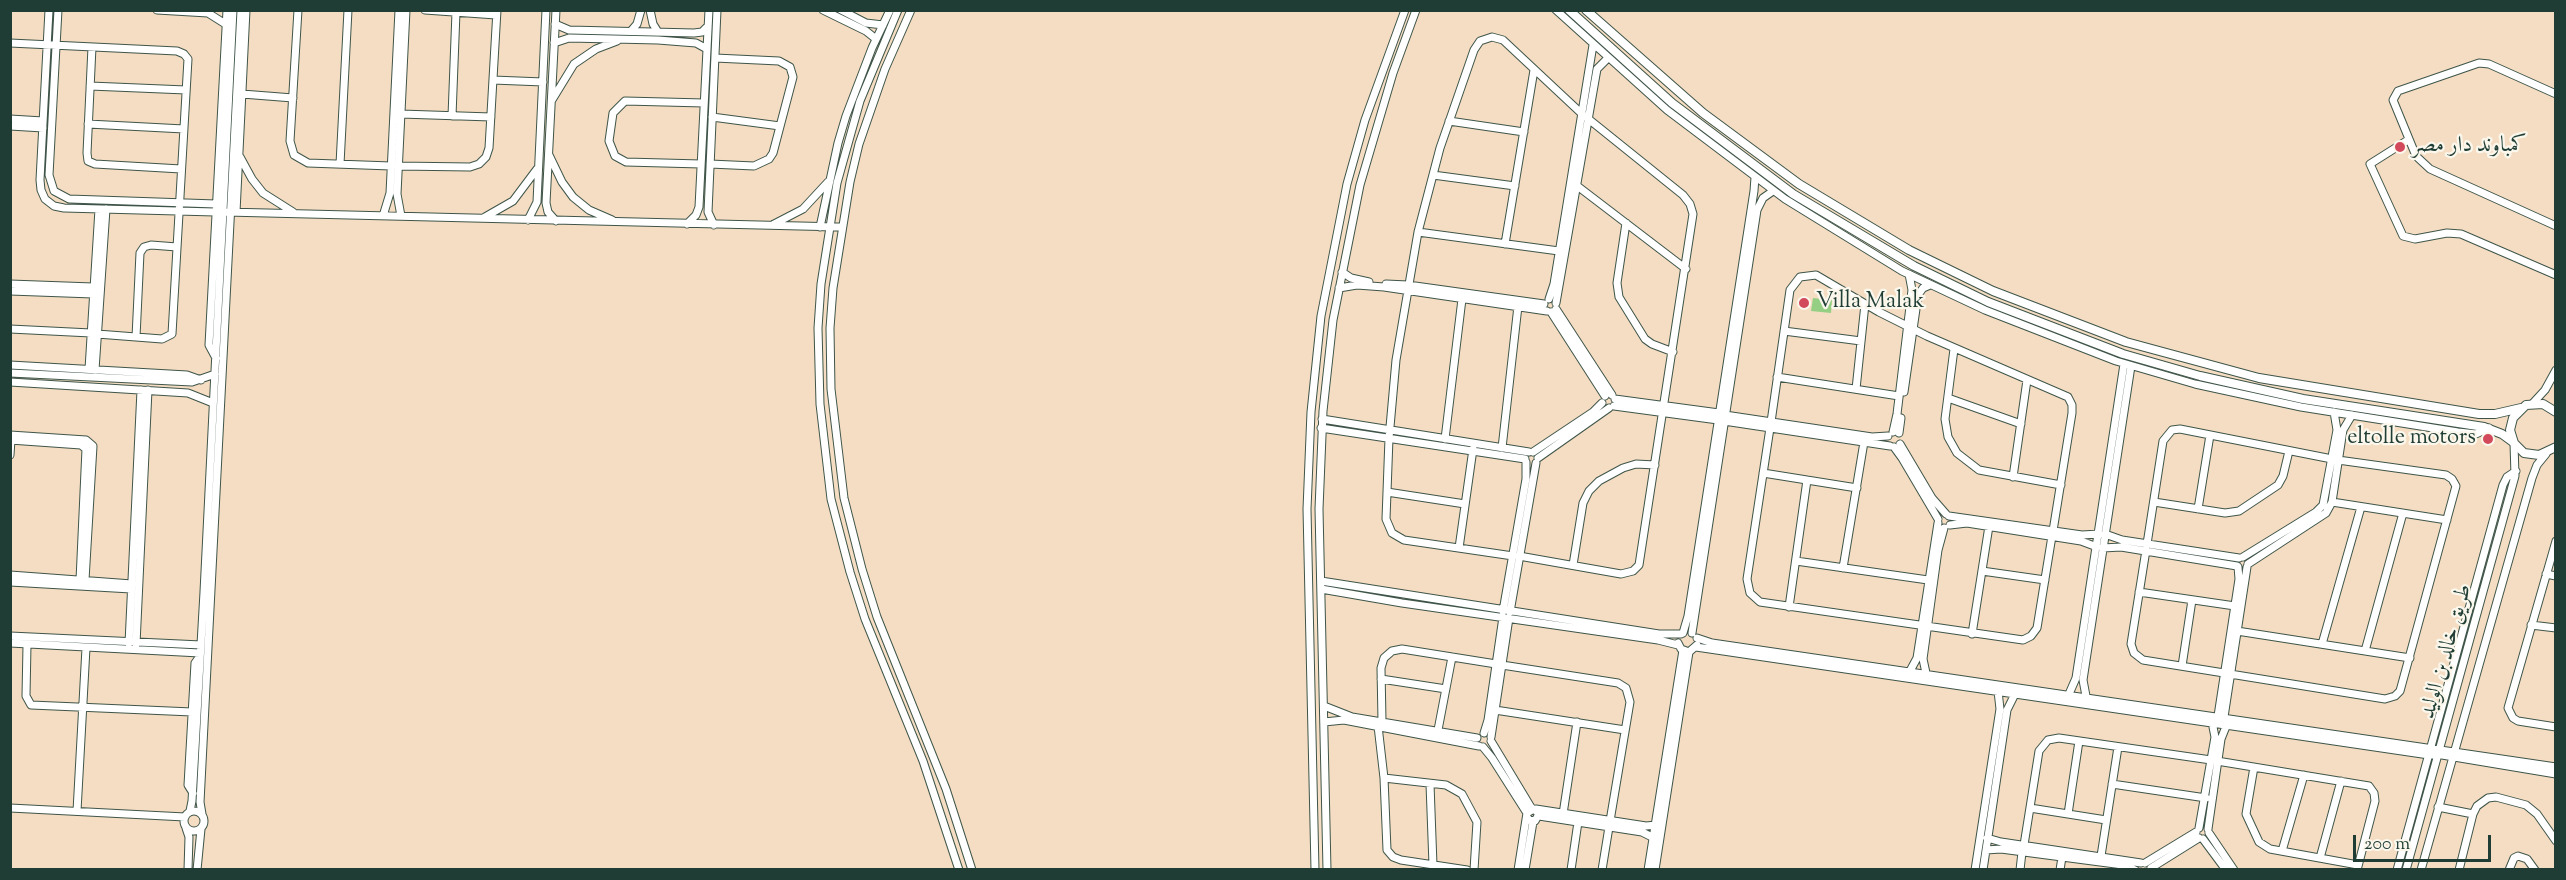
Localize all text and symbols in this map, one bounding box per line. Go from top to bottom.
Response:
place label: كمباوند دار مصر [2412,134,2527,160]
marker: كمباوند دار مصر [2393,140,2407,154]
place label: Villa Malak [1816,290,1924,316]
marker: Villa Malak [1797,296,1811,310]
place label: eltolle motors [2347,426,2476,452]
marker: eltolle motors [2481,432,2495,446]
street label: طريق خالد بن الوليد [2416,582,2480,722]
scale bar [2356,823,2494,861]
text: 200 m [2364,832,2410,858]

